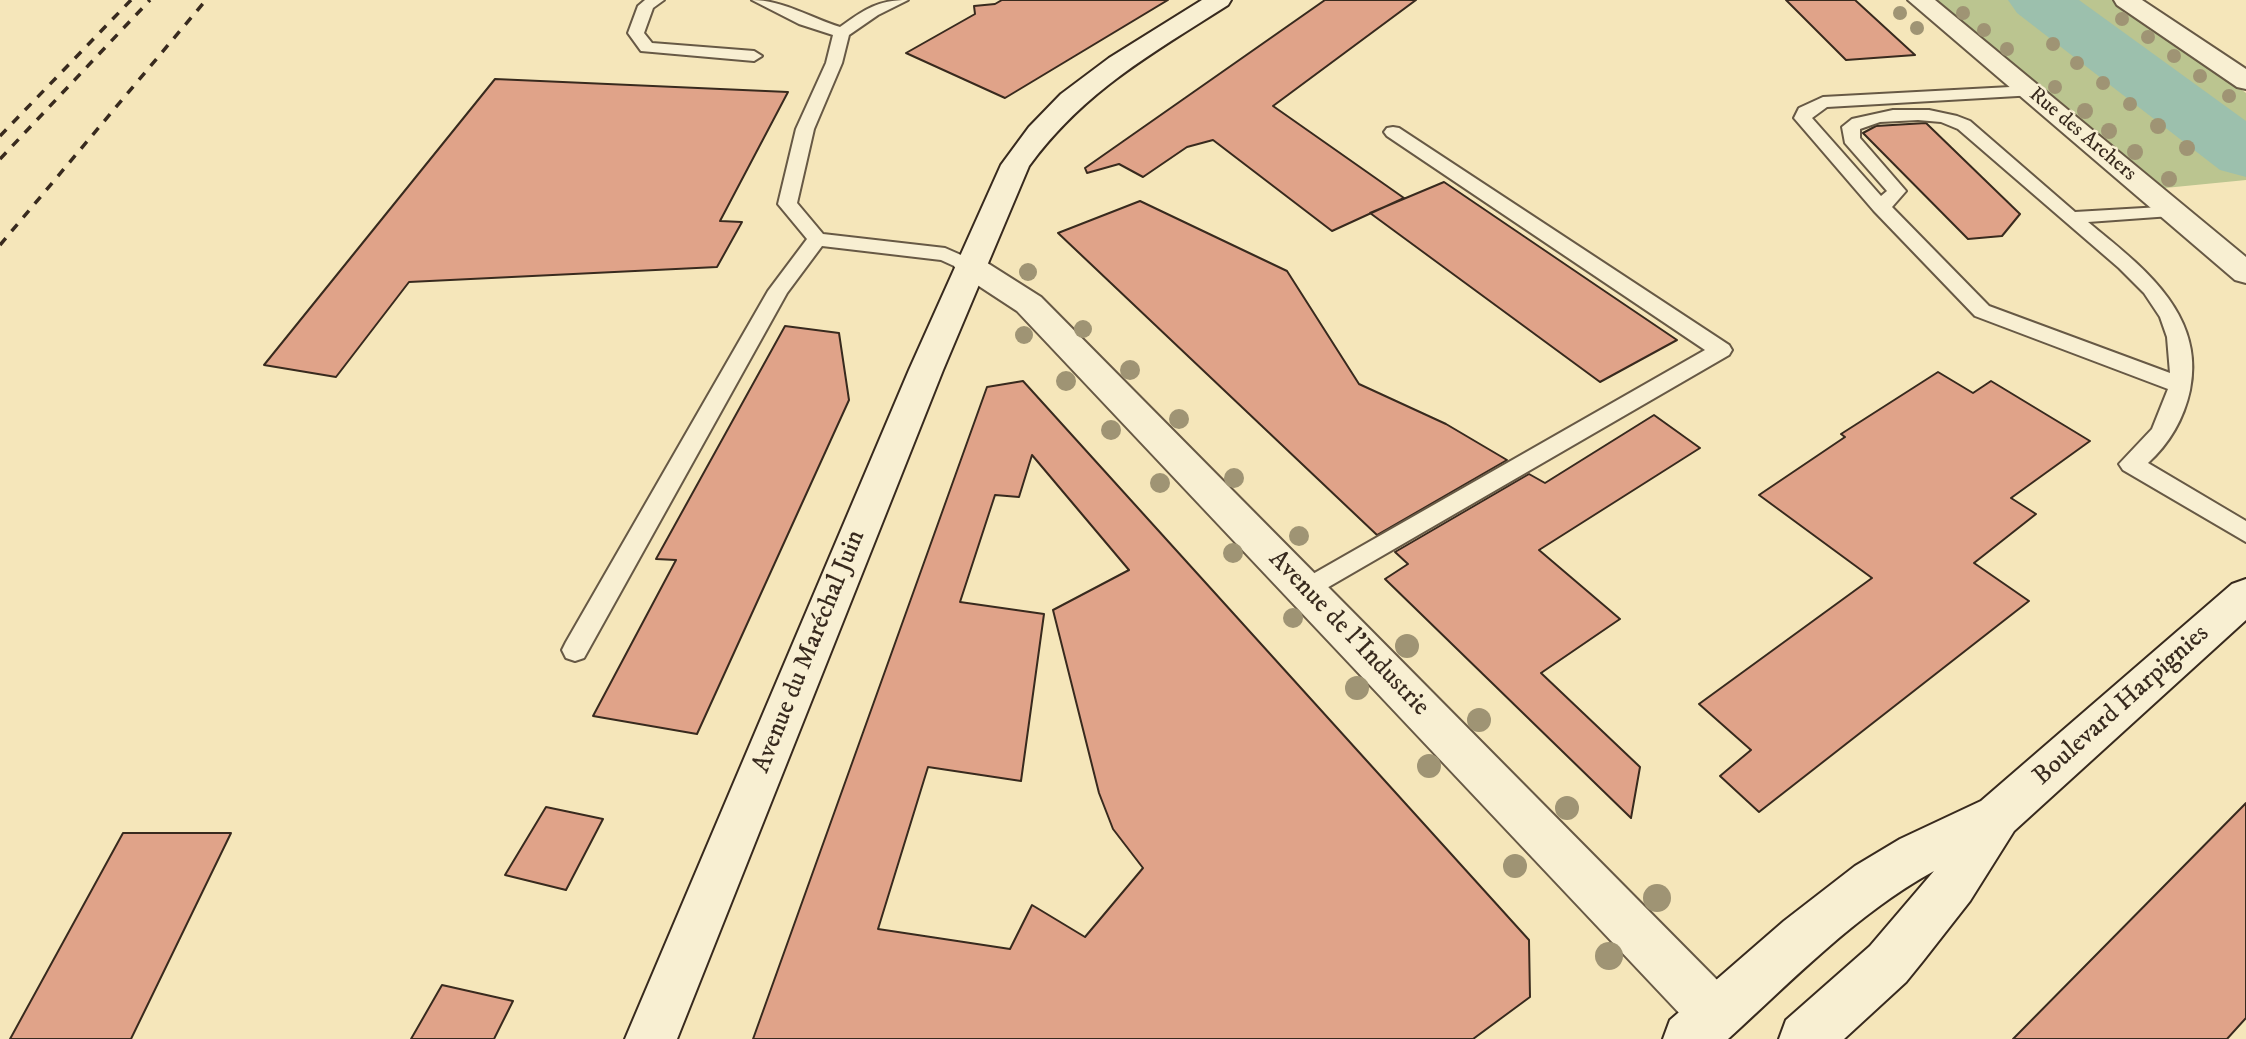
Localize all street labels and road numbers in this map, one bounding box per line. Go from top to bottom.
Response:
street label: Rue des Archers [2023,83,2141,187]
street label: Avenue du Maréchal Juin [747,526,873,778]
street label: Avenue de l'Industrie [1261,545,1435,723]
street label: Boulevard Harpignies [2028,619,2216,793]

